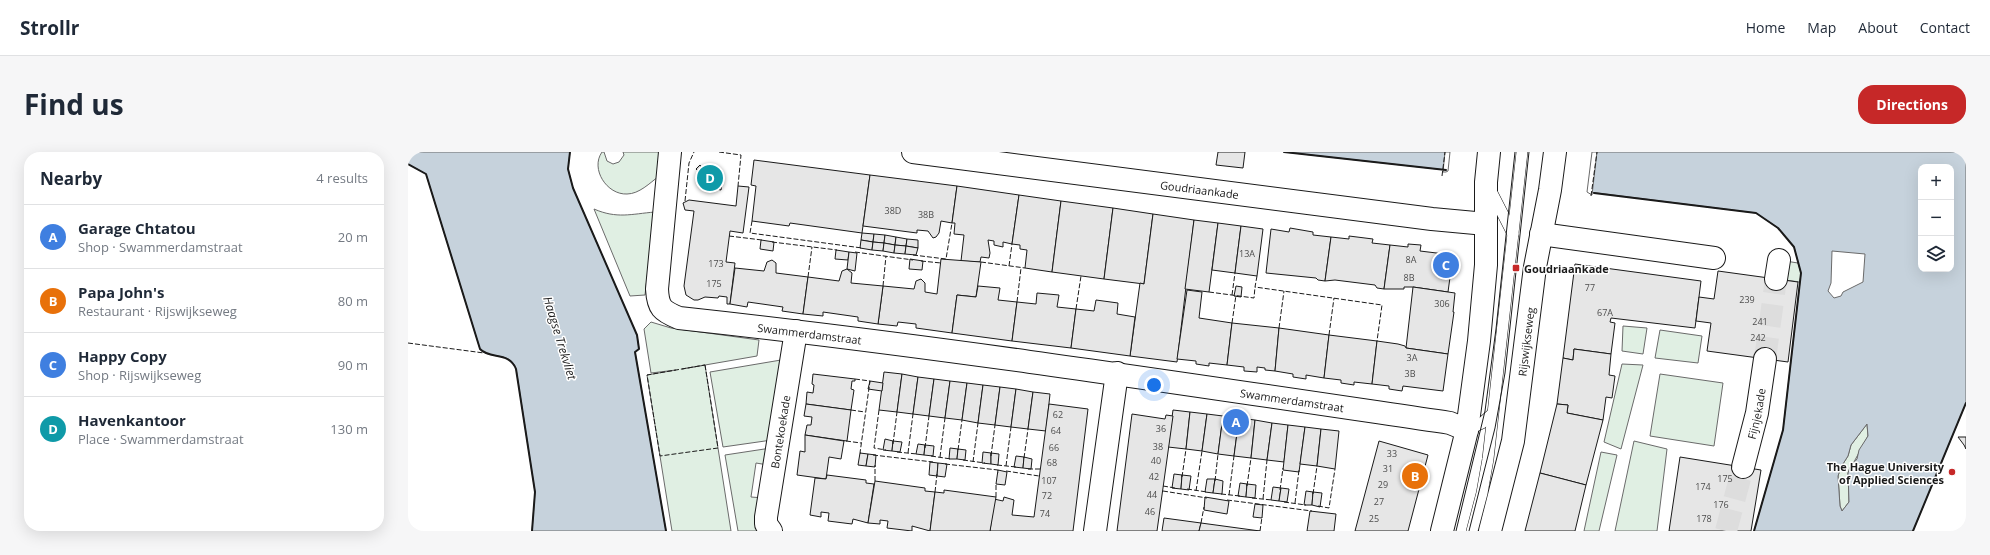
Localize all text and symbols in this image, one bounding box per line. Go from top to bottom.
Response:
text: Strollr [20,15,79,41]
text: Home [1746,18,1785,37]
text: Map [1807,18,1836,37]
text: About [1858,18,1898,37]
text: Contact [1920,18,1970,37]
text: Find us [24,85,124,123]
button: Directions [1858,85,1966,124]
pin: D [697,163,723,193]
map controls [1918,164,1954,272]
button: + [1918,164,1954,200]
text: Nearby [40,167,102,190]
text: 4 results [316,169,368,187]
street label: Goudriaankade [1159,176,1240,202]
button: − [1918,200,1954,236]
house number: 38D [885,204,901,217]
house number: 38B [918,208,934,221]
text: Garage Chtatou [78,218,196,238]
text: A [49,228,57,246]
text: 20 m [338,228,368,246]
button: layers [1918,236,1954,272]
text: Shop · Swammerdamstraat [78,238,243,256]
house number: 13A [1239,247,1255,260]
pin: C [1433,250,1459,280]
house number: 8A [1406,253,1417,266]
house number: 173 [708,257,724,270]
place label: Goudriaankade [1524,261,1609,276]
marker: Goudriaankade [1511,263,1521,273]
house number: 8B [1404,271,1415,284]
house number: 175 [706,277,722,290]
house number: 77 [1585,281,1595,294]
text: Papa John's [78,282,164,302]
text: B [49,292,57,310]
text: 80 m [338,292,368,310]
house number: 239 [1739,293,1755,306]
water label: Haagse Trekvliet [539,294,581,383]
house number: 306 [1434,297,1450,310]
text: Restaurant · Rijswijkseweg [78,302,237,320]
street label: Rijswijkseweg [1514,306,1537,377]
house number: 67A [1597,306,1613,319]
house number: 241 [1752,315,1768,328]
street label: Swammerdamstraat [757,319,863,347]
house number: 242 [1750,331,1766,344]
text: Happy Copy [78,346,167,366]
house number: 3A [1407,351,1418,364]
text: C [49,356,57,374]
text: 90 m [338,356,368,374]
text: Shop · Rijswijkseweg [78,366,201,384]
house number: 3B [1405,367,1416,380]
your location [1144,375,1164,395]
street label: Swammerdamstraat [1239,385,1345,415]
street label: Fijnjekade [1743,387,1768,441]
street label: Bontekoekade [766,394,793,469]
pin: A [1223,407,1249,437]
house number: 62 [1053,408,1063,421]
text: Havenkantoor [78,410,186,430]
text: D [48,420,58,438]
text: 130 m [330,420,368,438]
house number: 36 [1156,422,1166,435]
house number: 64 [1051,424,1061,437]
text: Place · Swammerdamstraat [78,430,244,448]
house number: 38 [1153,440,1163,453]
house number: 66 [1049,441,1059,454]
house number: 33 [1387,447,1397,460]
house number: 40 [1151,454,1161,467]
house number: 68 [1047,456,1057,469]
place label: The Hague University of Applied Sciences [1827,459,1945,487]
pin: B [1402,461,1428,491]
house number: 31 [1383,462,1393,475]
marker: The Hague University of Applied Sciences [1947,467,1957,477]
house number: 42 [1149,470,1159,483]
house number: 175 [1717,472,1733,485]
house number: 107 [1041,474,1057,487]
house number: 29 [1378,478,1388,491]
house number: 174 [1695,480,1711,493]
house number: 44 [1147,488,1157,501]
house number: 72 [1042,489,1052,502]
house number: 27 [1374,495,1384,508]
house number: 176 [1713,498,1729,511]
house number: 46 [1145,505,1155,518]
house number: 74 [1040,507,1050,520]
house number: 25 [1369,512,1379,525]
house number: 178 [1696,512,1712,525]

